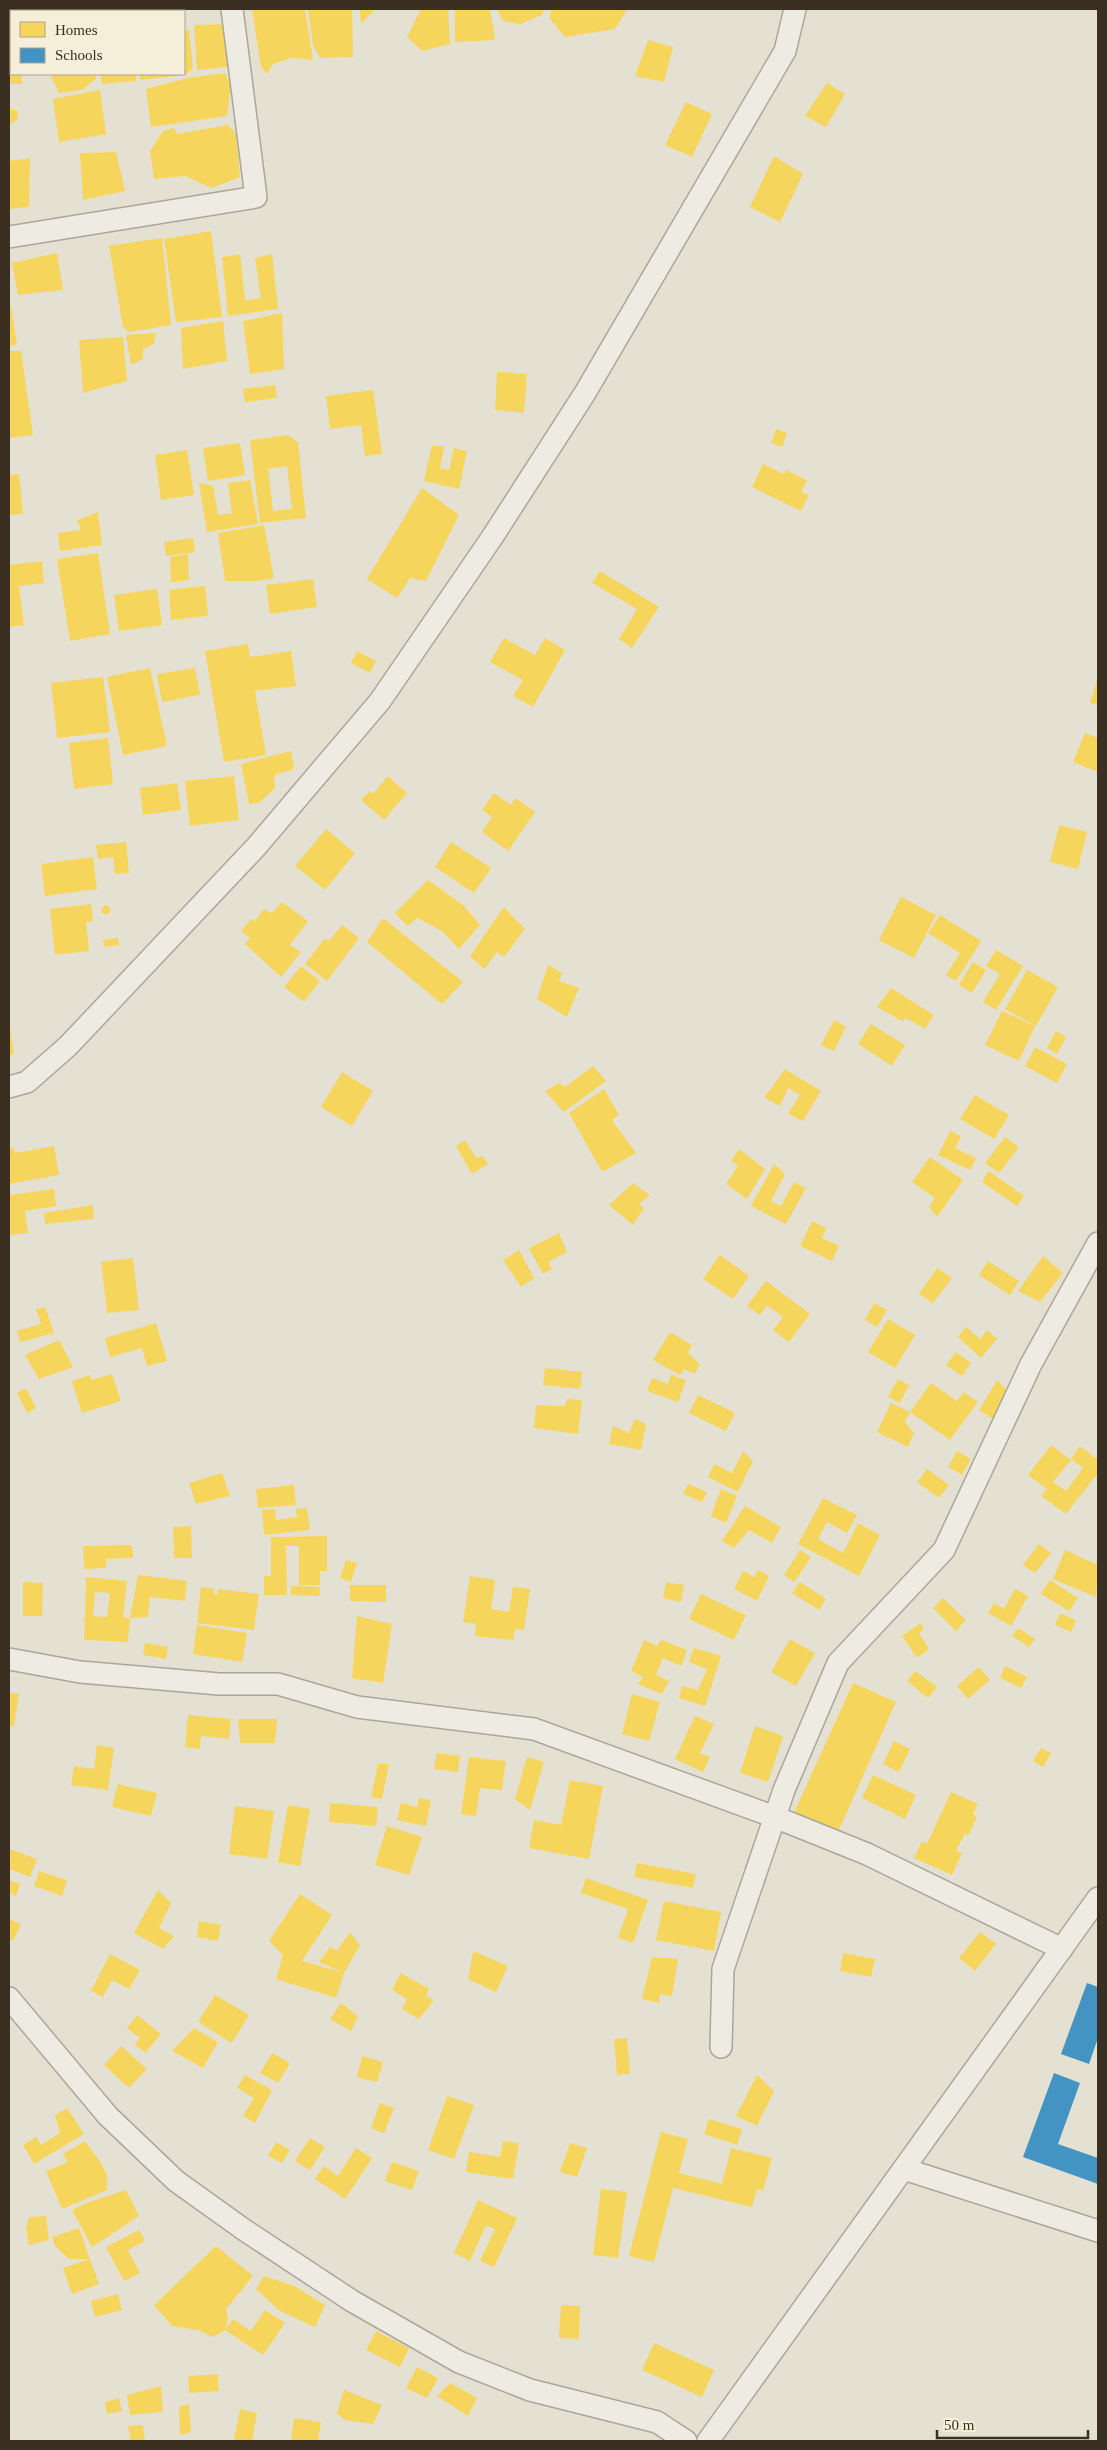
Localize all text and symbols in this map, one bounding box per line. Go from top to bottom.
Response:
legend [10,10,185,75]
text: Homes [55,22,98,38]
text: Schools [55,47,103,63]
scale bar [937,2408,1088,2440]
text: 50 m [944,2417,975,2433]

